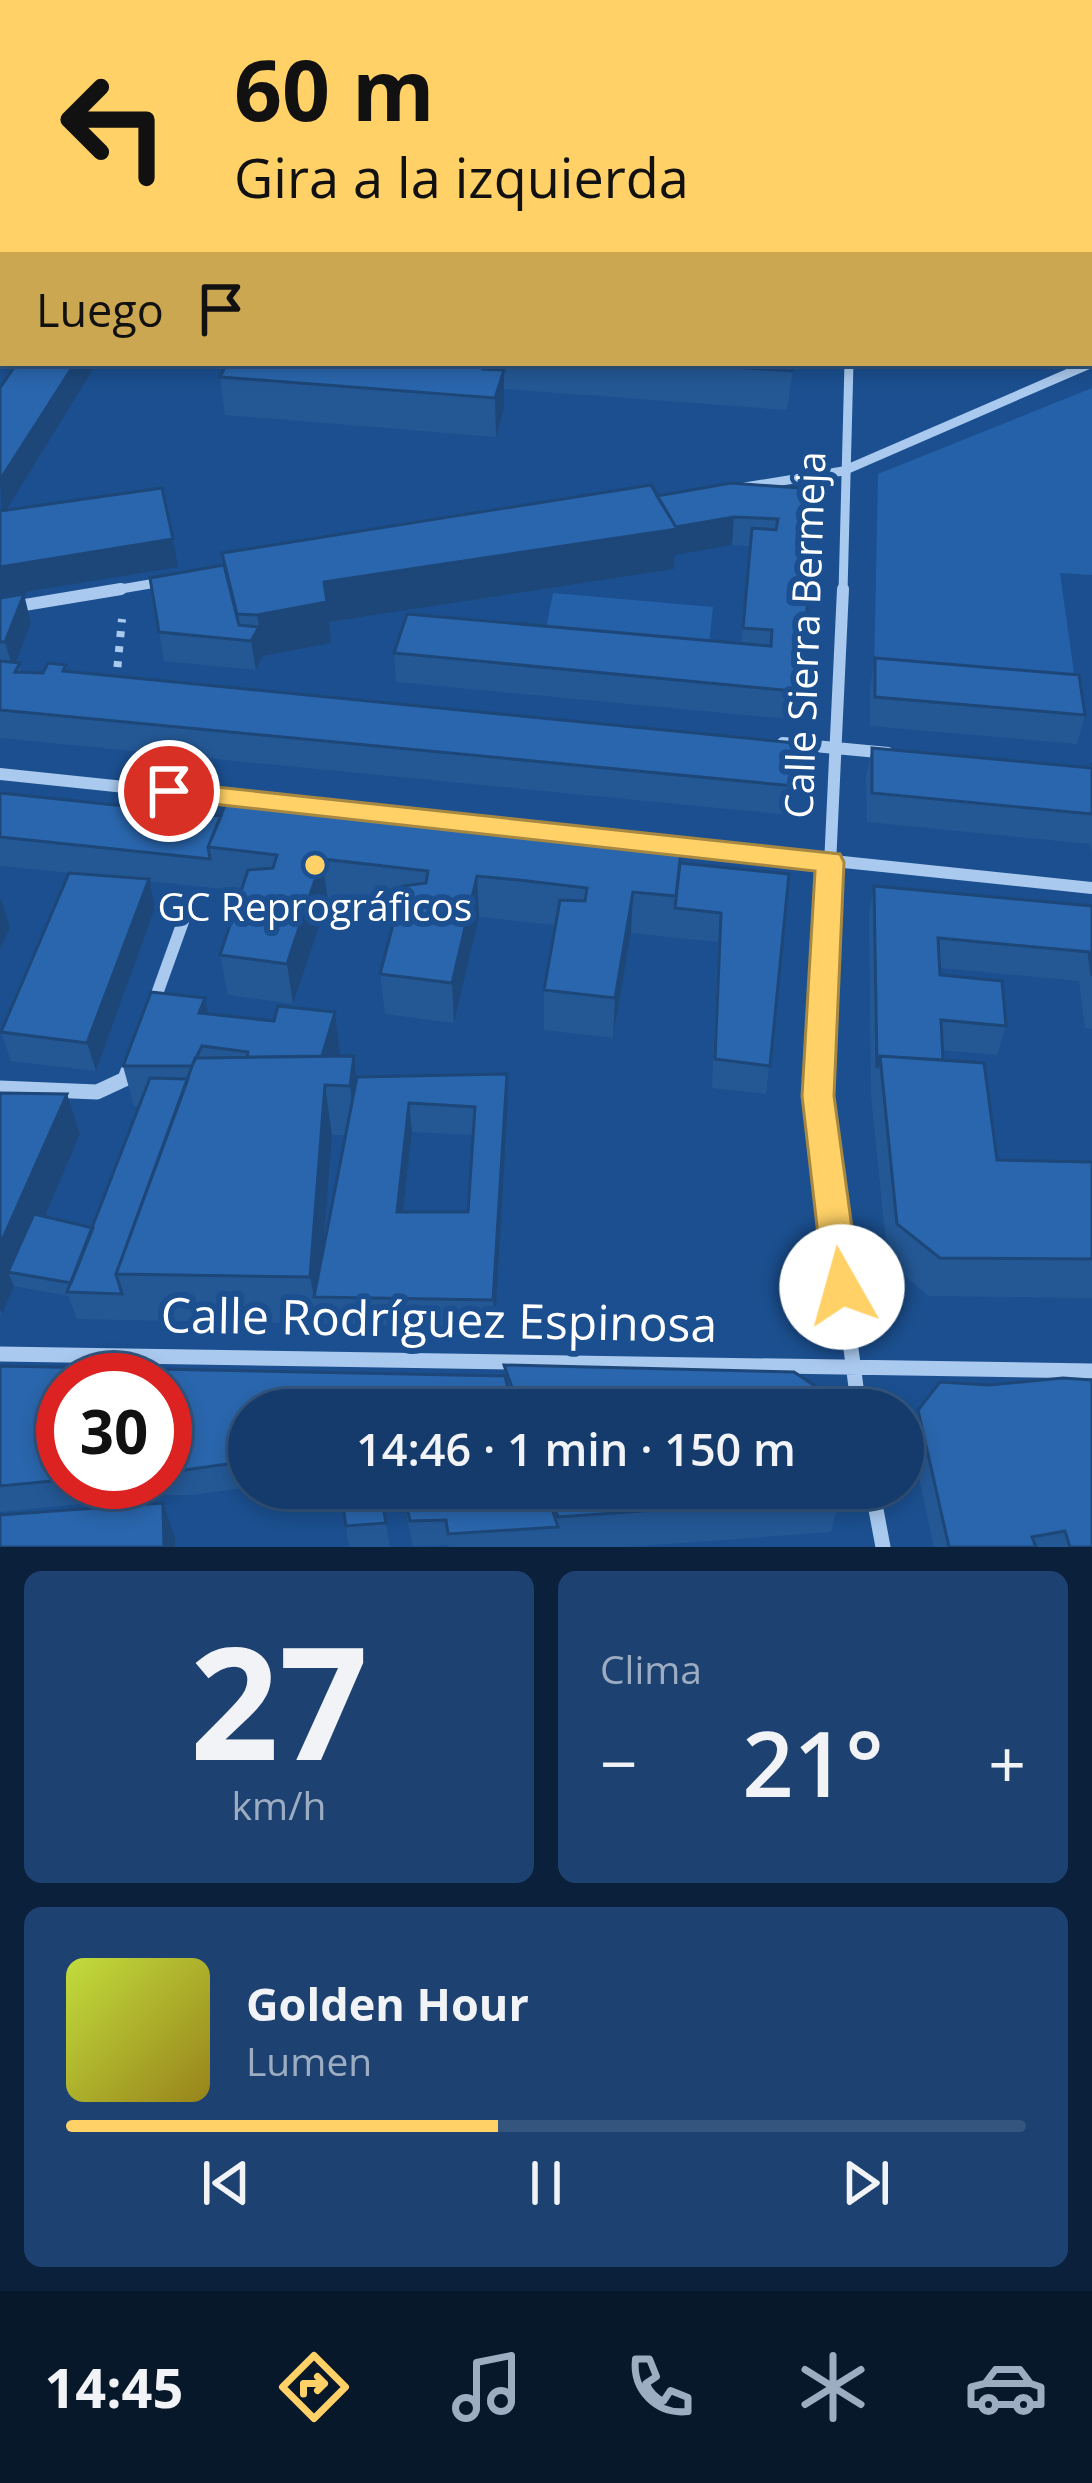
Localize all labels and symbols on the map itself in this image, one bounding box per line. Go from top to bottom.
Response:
street label: Calle Sierra Bermeja [771,450,836,819]
pin [118,740,220,842]
marker: GC Reprográficos [302,852,328,878]
place label: GC Reprográficos [158,879,472,932]
position arrow [779,1224,905,1350]
street label: Calle Rodríguez Espinosa [160,1281,718,1356]
speed limit sign: 30 [36,1353,192,1509]

